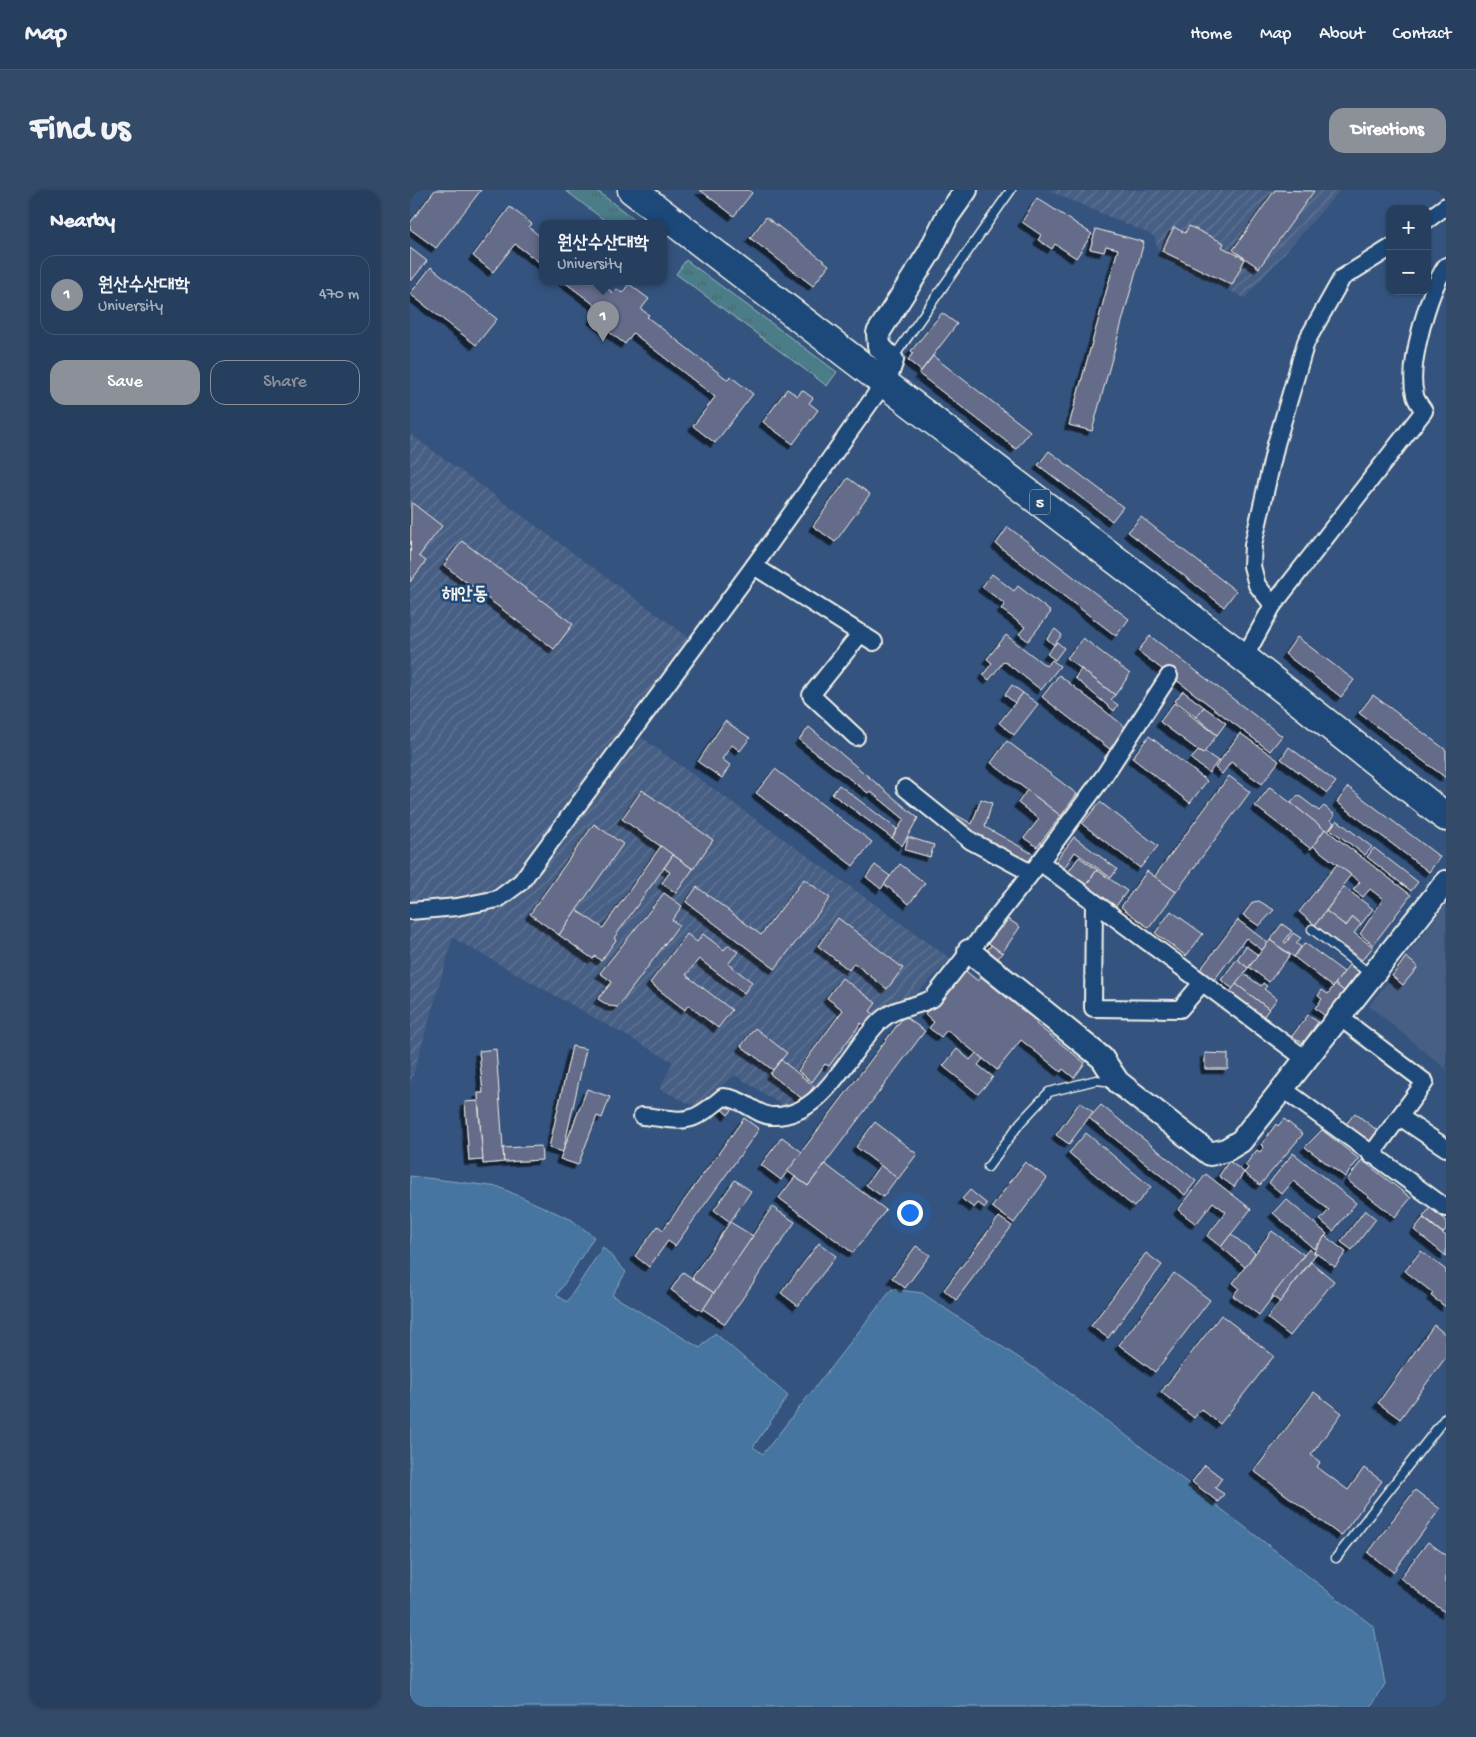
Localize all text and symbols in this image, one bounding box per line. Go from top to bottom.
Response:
text: Map [25,20,67,49]
text: Home [1190,24,1232,45]
text: Map [1260,24,1291,45]
text: About [1319,24,1365,45]
text: Contact [1393,24,1451,45]
button: Directions [1329,108,1446,153]
text: Find us [30,110,130,151]
map controls [1386,205,1431,295]
button: + [1386,205,1431,250]
text: Nearby [50,210,115,235]
popup [539,220,667,285]
text: 원산수산대학 [557,233,649,256]
button: − [1386,250,1431,295]
text: University [557,256,622,275]
text: 원산수산대학 [98,275,190,298]
text: 1 [64,286,70,305]
text: 470 m [319,286,359,305]
text: University [98,298,163,317]
pin: 1 [587,301,619,342]
button: Save [50,360,200,405]
button: Share [210,360,360,405]
road number: 5 [1030,490,1050,514]
district label: 해안동 [441,584,488,607]
your location [897,1200,923,1226]

